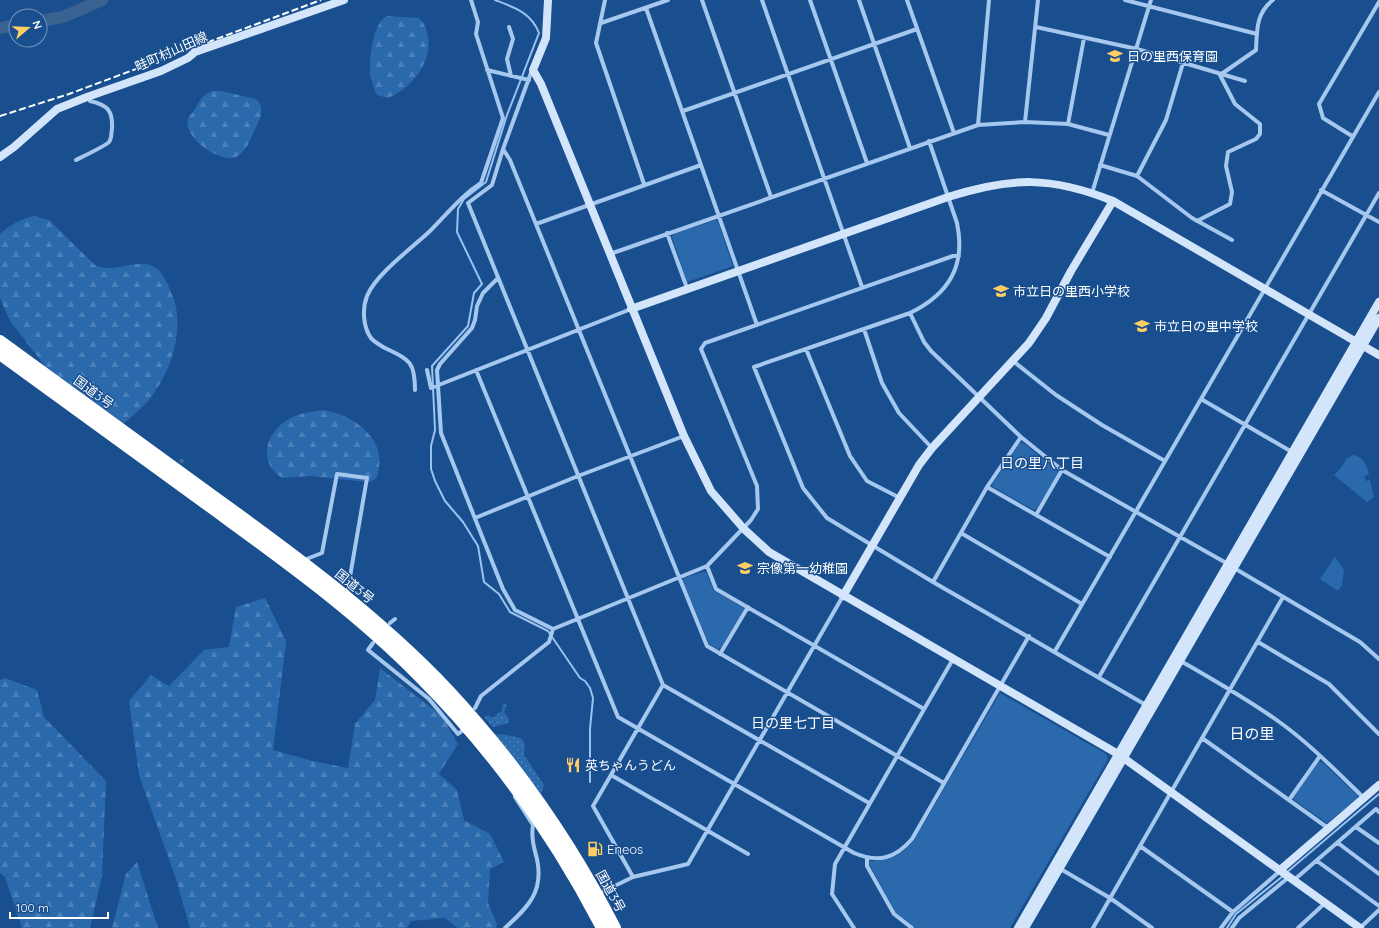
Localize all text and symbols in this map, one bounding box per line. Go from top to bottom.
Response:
north arrow [8,8,48,48]
text: N [30,19,45,31]
street label: 畦町村山田線 [132,28,210,74]
school or university icon: 日の里西保育園 [1106,47,1124,65]
place label: 日の里西保育園 [1127,48,1218,64]
school or university icon: 市立日の里西小学校 [992,282,1010,300]
place label: 市立日の里西小学校 [1013,283,1130,299]
school or university icon: 市立日の里中学校 [1133,317,1151,335]
place label: 市立日の里中学校 [1154,318,1258,334]
street label: 国道3号 [71,372,117,412]
district label: 日の里八丁目 [1000,454,1084,472]
school or university icon: 宗像第一幼稚園 [736,559,754,577]
place label: 宗像第一幼稚園 [757,560,848,576]
street label: 国道3号 [332,565,378,607]
district label: 日の里七丁目 [751,714,835,732]
district label: 日の里 [1229,724,1275,743]
restaurant icon: 英ちゃんうどん [564,756,582,774]
place label: 英ちゃんうどん [585,757,676,773]
fuel station icon: Eneos [586,840,604,858]
place label: Eneos [607,841,643,857]
street label: 国道3号 [593,867,629,915]
scale bar [10,894,108,920]
text: 100 m [16,900,49,915]

